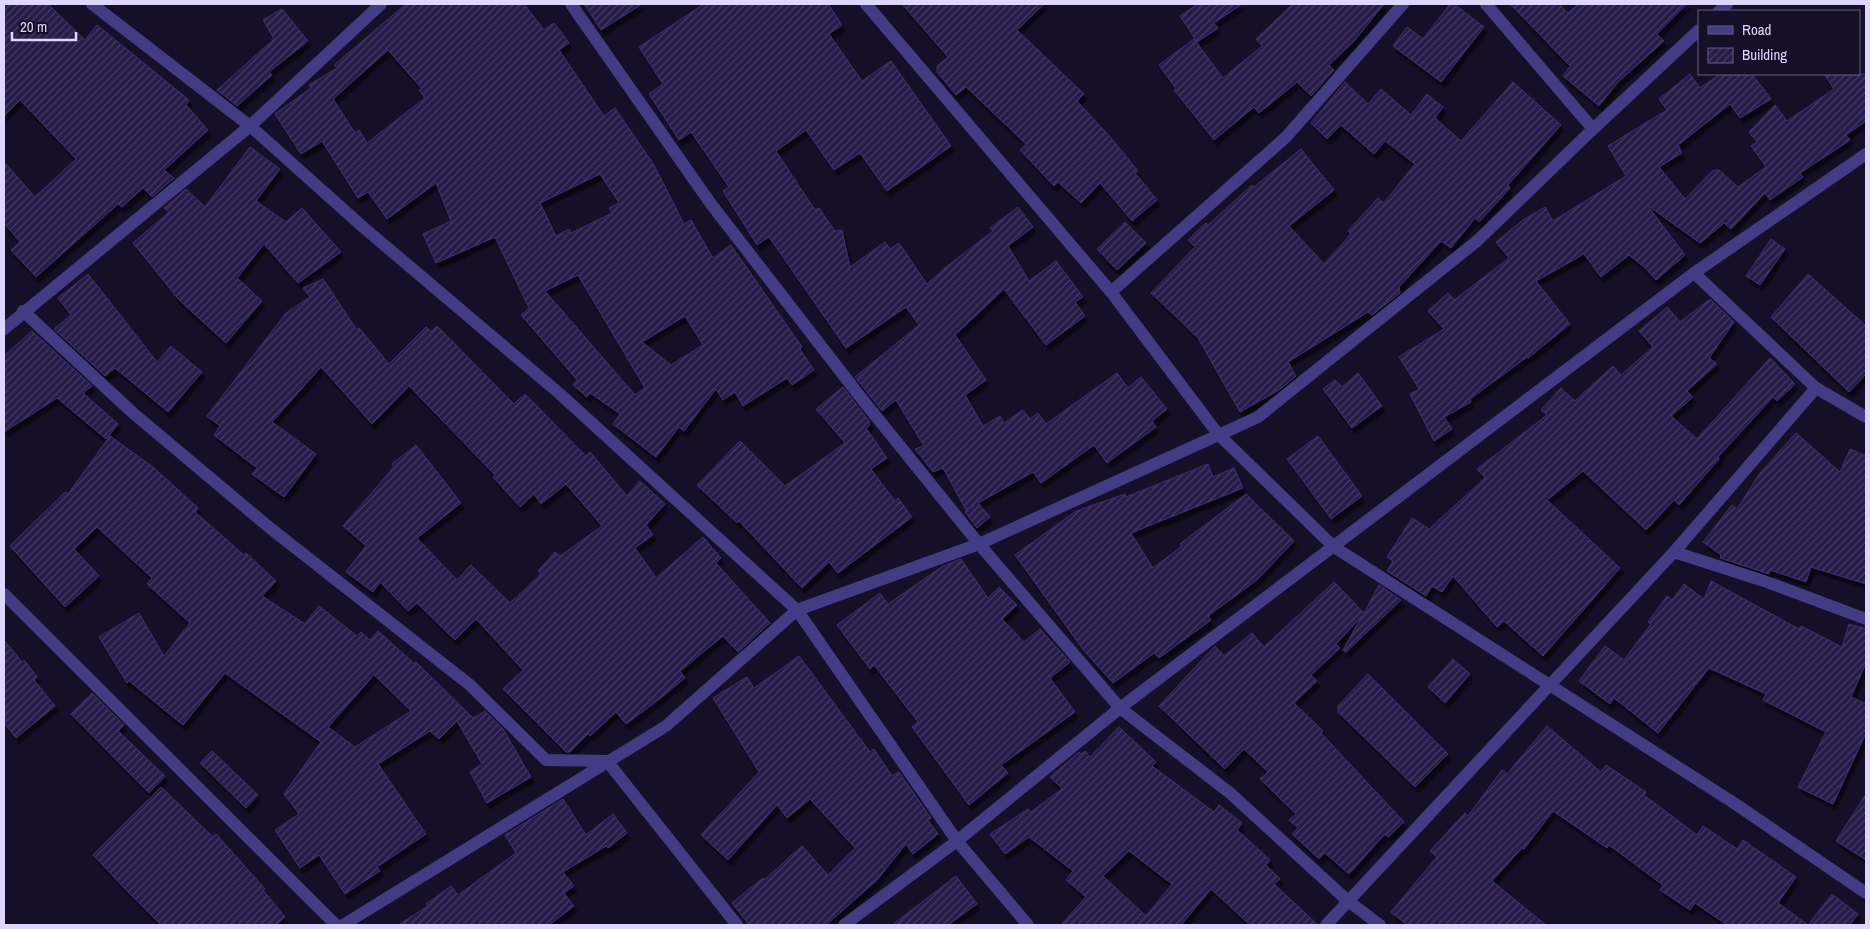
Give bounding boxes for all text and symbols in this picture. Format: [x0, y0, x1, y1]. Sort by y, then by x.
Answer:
scale bar [12, 10, 76, 42]
legend [1698, 10, 1860, 75]
text: 20 m [20, 16, 47, 37]
text: Road [1742, 19, 1771, 40]
text: Building [1742, 44, 1787, 65]

